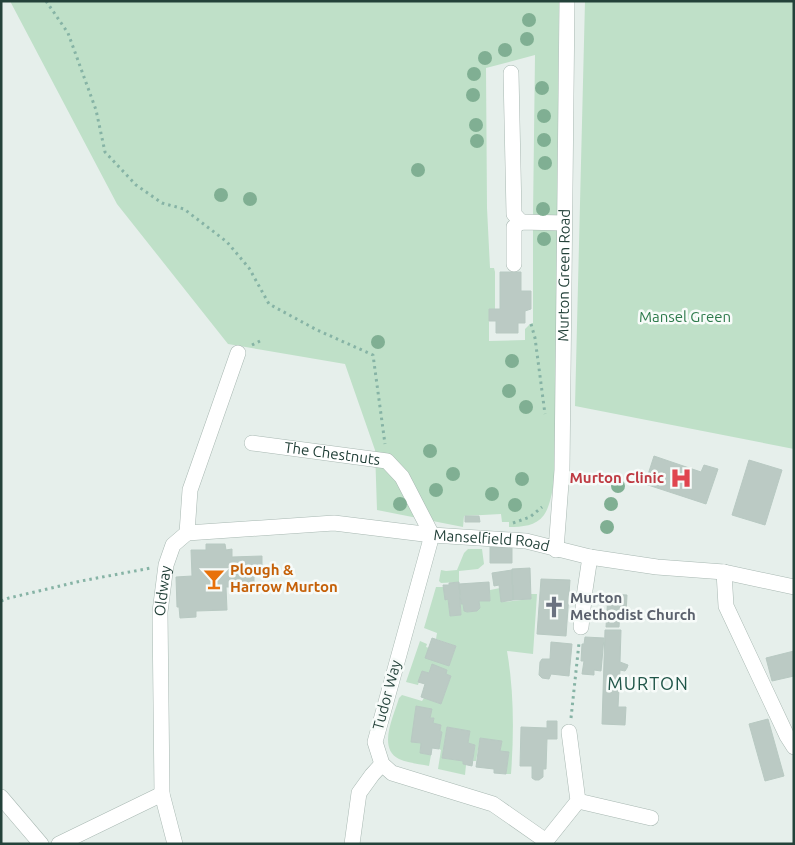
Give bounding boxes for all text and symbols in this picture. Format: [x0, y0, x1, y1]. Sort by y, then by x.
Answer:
street label: Murton Green Road [554, 209, 573, 342]
park label: Mansel Green [639, 308, 731, 325]
street label: The Chestnuts [283, 438, 381, 468]
hospital icon: Murton Clinic [668, 465, 694, 491]
place label: Murton Clinic [570, 469, 664, 486]
street label: Manselfield Road [433, 526, 551, 555]
place label: Plough & Harrow Murton [230, 561, 338, 595]
street label: Oldway [151, 564, 174, 617]
bar icon: Plough & Harrow Murton [201, 566, 227, 592]
place label: Murton Methodist Church [570, 589, 696, 623]
church icon: Murton Methodist Church [541, 594, 567, 620]
street label: Tudor Way [369, 658, 404, 732]
district label: MURTON [607, 673, 689, 693]

